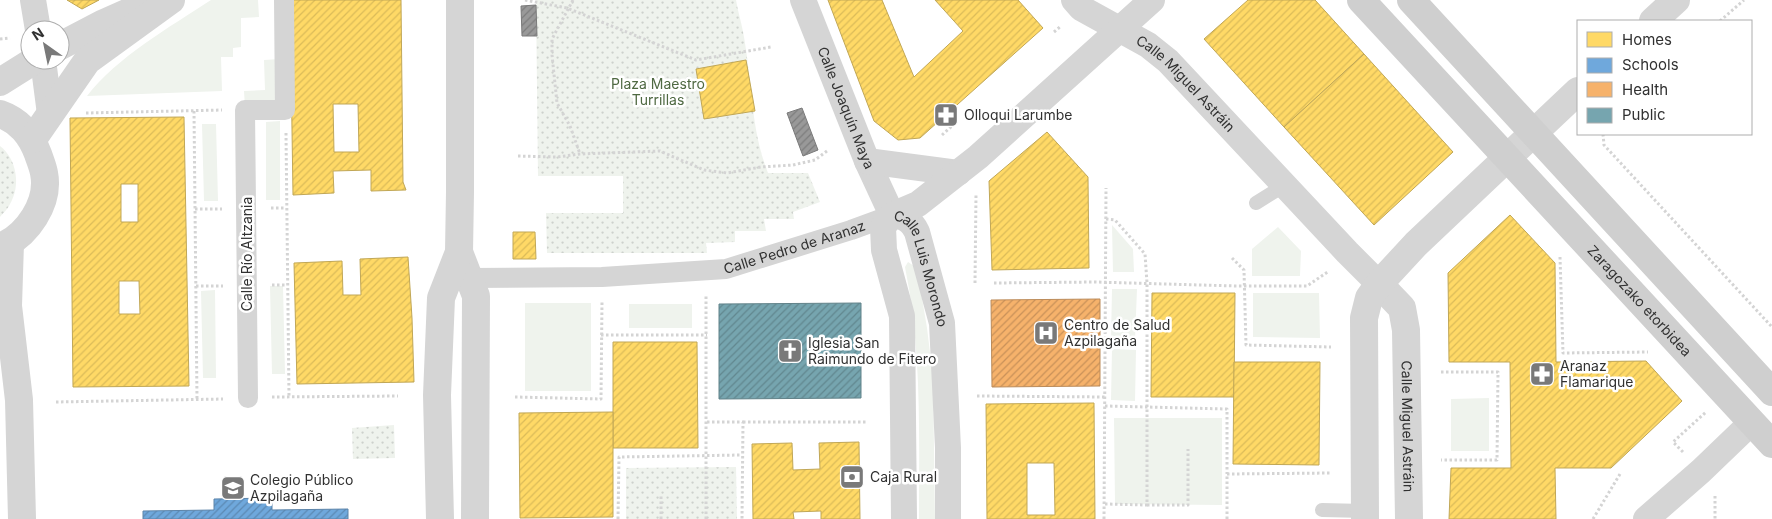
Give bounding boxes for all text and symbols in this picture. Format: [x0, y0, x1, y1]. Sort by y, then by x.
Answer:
north arrow [20, 20, 70, 70]
legend [1577, 20, 1752, 135]
text: N [29, 24, 47, 44]
text: Homes [1622, 30, 1672, 49]
street label: Calle Miguel Astráin [1134, 31, 1239, 135]
street label: Calle Joaquín Maya [814, 44, 878, 171]
text: Schools [1622, 55, 1679, 74]
park label: Plaza Maestro Turrillas [611, 75, 705, 108]
text: Health [1622, 80, 1668, 99]
pharmacy icon: Olloqui Larumbe [933, 102, 959, 128]
text: Public [1622, 105, 1665, 124]
place label: Olloqui Larumbe [964, 106, 1072, 123]
street label: Calle Río Altzania [238, 197, 255, 311]
street label: Calle Luis Morondo [892, 206, 952, 329]
street label: Calle Pedro de Aranaz [721, 217, 867, 277]
street label: Zaragozako etorbidea [1584, 241, 1695, 360]
place label: Centro de Salud Azpilagaña [1064, 316, 1170, 349]
hospital icon: Centro de Salud Azpilagaña [1033, 320, 1059, 346]
place label: Iglesia San Raimundo de Fitero [808, 334, 936, 367]
church icon: Iglesia San Raimundo de Fitero [777, 338, 803, 364]
place label: Aranaz Flamarique [1560, 357, 1634, 390]
street label: Calle Miguel Astráin [1398, 360, 1418, 492]
pharmacy icon: Aranaz Flamarique [1529, 361, 1555, 387]
bank icon: Caja Rural [839, 464, 865, 490]
place label: Caja Rural [870, 468, 937, 485]
place label: Colegio Público Azpilagaña [250, 471, 353, 504]
school or university icon: Colegio Público Azpilagaña [220, 475, 246, 501]

